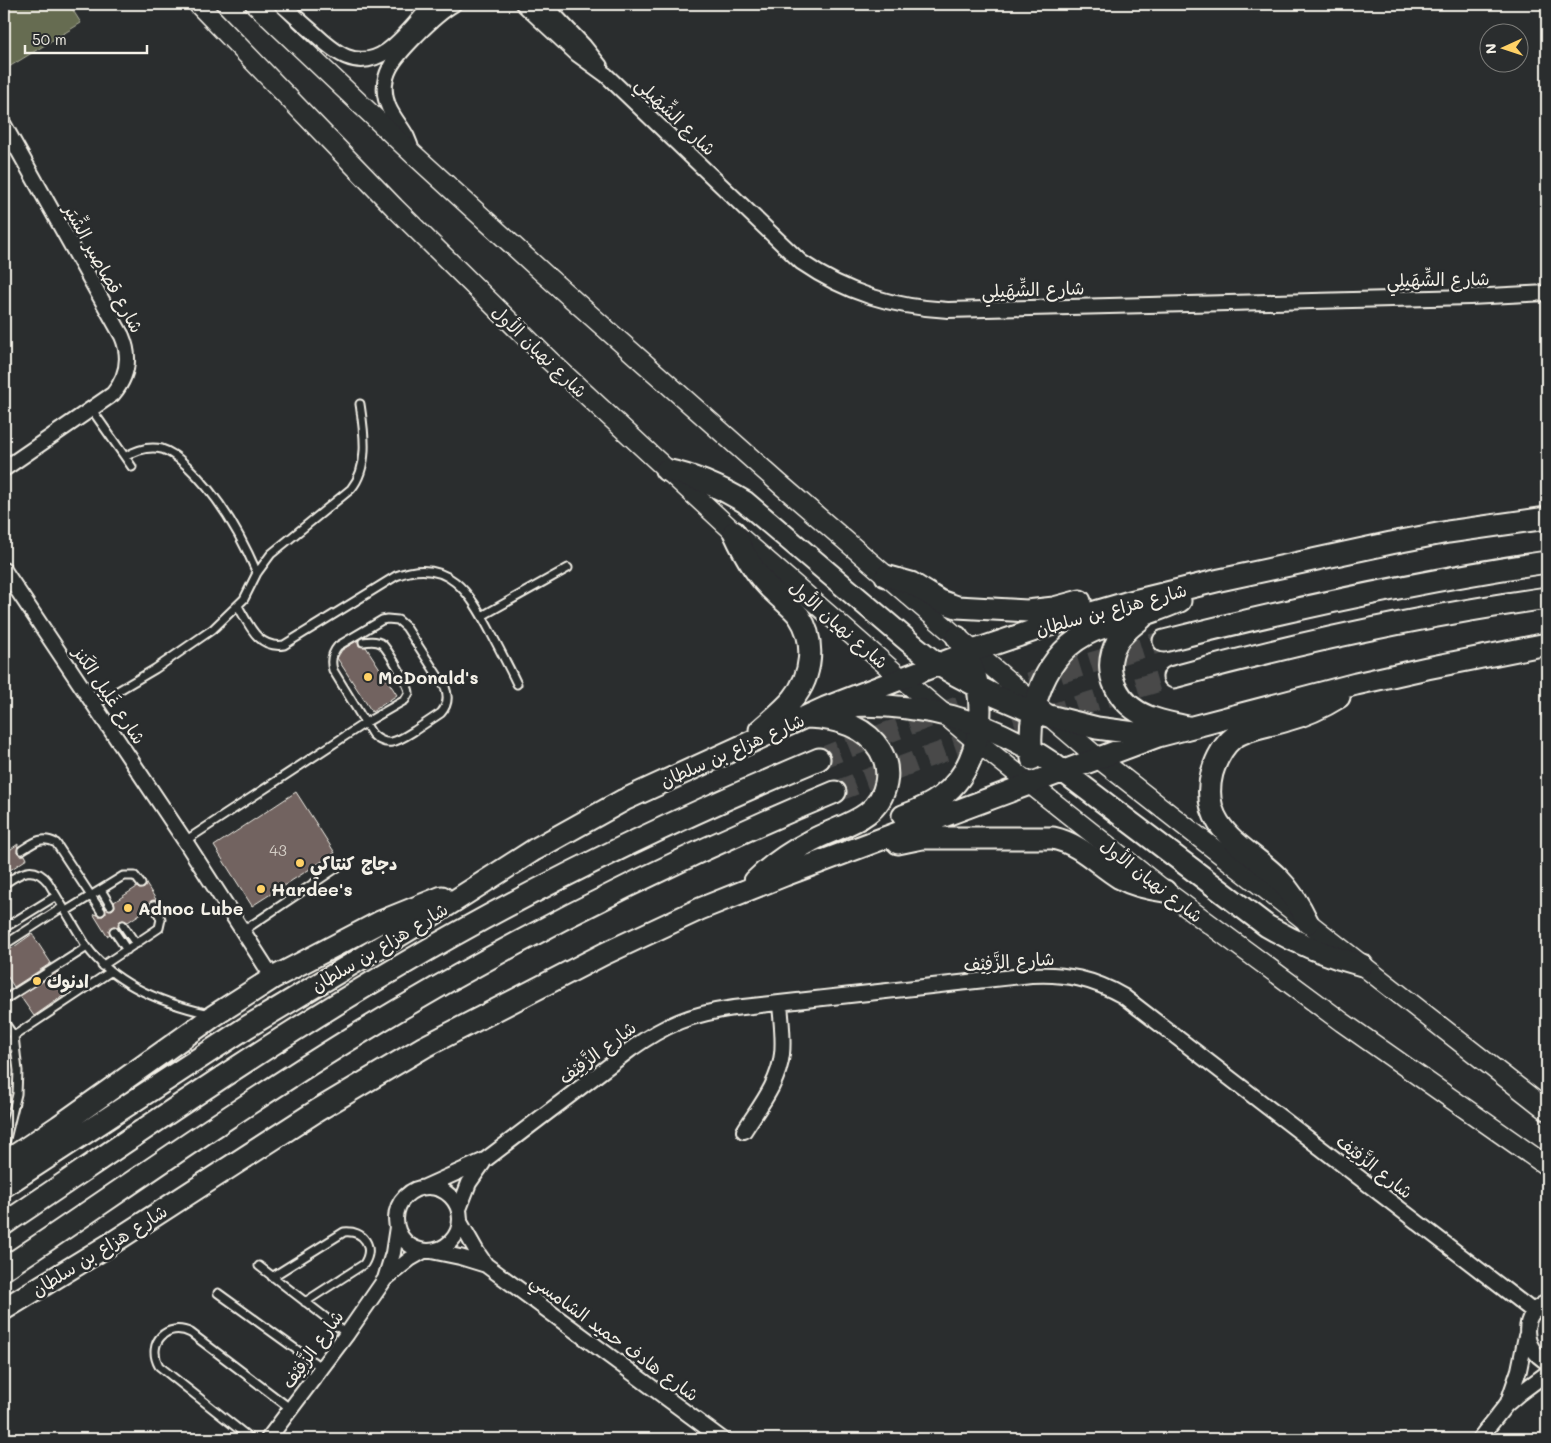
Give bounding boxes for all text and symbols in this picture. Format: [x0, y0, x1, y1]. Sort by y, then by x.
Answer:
scale bar [25, 22, 148, 54]
north arrow [1478, 22, 1528, 72]
text: 50 m [32, 29, 67, 49]
text: N [1481, 43, 1500, 55]
street label: شارع الشِّهَيلِي [627, 71, 722, 164]
street label: شارع قصاصِير الشِّيَر [57, 197, 150, 337]
street label: شارع الشِّهَيلِي [1386, 266, 1490, 297]
street label: شارع الشِّهَيلِي [981, 275, 1085, 308]
street label: شارع نهيان الأول [486, 299, 593, 403]
street label: شارع نهيان الأول [784, 574, 894, 674]
street label: شارع هزاع بن سلطان [1033, 577, 1190, 642]
street label: شارع غَلِيل الكَنز [66, 640, 152, 749]
place label: McDonald's [378, 665, 479, 689]
marker: McDonald's [362, 671, 374, 683]
street label: شارع هزاع بن سلطان [656, 707, 808, 794]
street label: شارع نهيان الأول [1095, 832, 1208, 928]
house number: 43 [269, 840, 287, 860]
place label: دجاج كنتاكي [310, 851, 397, 880]
marker: دجاج كنتاكي [294, 857, 306, 869]
place label: Hardee's [271, 877, 353, 901]
marker: Hardee's [255, 883, 267, 895]
place label: Adnoc Lube [138, 896, 244, 920]
street label: شارع هزاع بن سلطان [306, 897, 452, 998]
marker: Adnoc Lube [122, 902, 134, 914]
street label: شارع الزَّفِيْف [963, 946, 1055, 977]
place label: ادنوك [47, 969, 89, 993]
marker: ادنوك [31, 975, 43, 987]
street label: شارع الزَّفِيْف [553, 1015, 641, 1090]
street label: شارع الزَّفِيْف [1331, 1129, 1418, 1204]
street label: شارع هزاع بن سلطان [27, 1199, 172, 1302]
street label: شارع هادف حميد الشامسي [523, 1268, 704, 1410]
street label: شارع الزَّفِيْف [276, 1305, 349, 1393]

